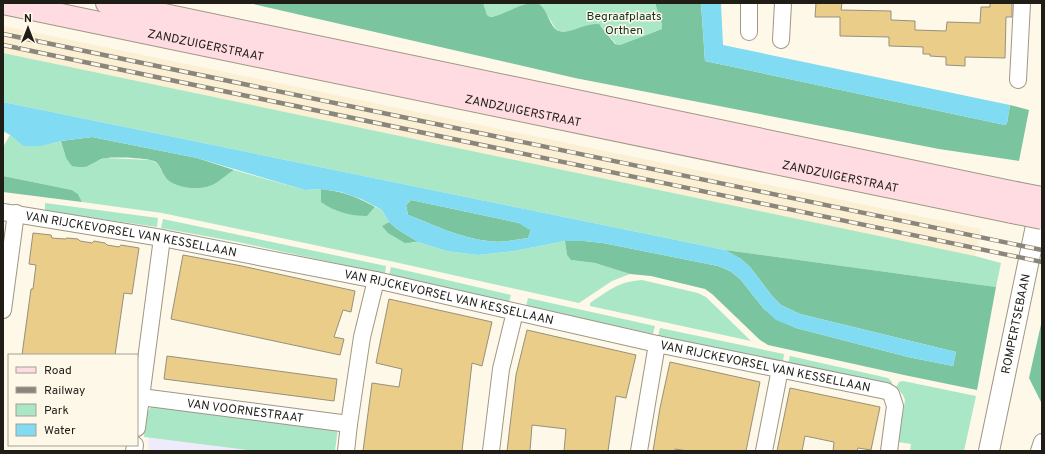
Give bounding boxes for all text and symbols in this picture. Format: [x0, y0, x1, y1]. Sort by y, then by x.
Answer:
north arrow [8, 8, 48, 48]
park label: Begraafplaats Orthen [586, 9, 662, 39]
text: N [24, 12, 32, 26]
street label: ZANDZUIGERSTRAAT [146, 26, 265, 66]
street label: ZANDZUIGERSTRAAT [463, 92, 582, 132]
street label: ZANDZUIGERSTRAAT [780, 158, 900, 197]
street label: VAN RIJCKEVORSEL VAN KESSELLAAN [24, 209, 238, 261]
street label: VAN RIJCKEVORSEL VAN KESSELLAAN [342, 267, 555, 329]
street label: ROMPERTSEBAAN [998, 272, 1035, 376]
street label: VAN RIJCKEVORSEL VAN KESSELLAAN [658, 338, 872, 397]
legend [8, 354, 138, 446]
text: Road [44, 363, 72, 379]
text: Railway [44, 383, 85, 399]
street label: VAN VOORNESTRAAT [186, 396, 304, 427]
text: Park [44, 403, 69, 419]
text: Water [44, 423, 76, 439]

